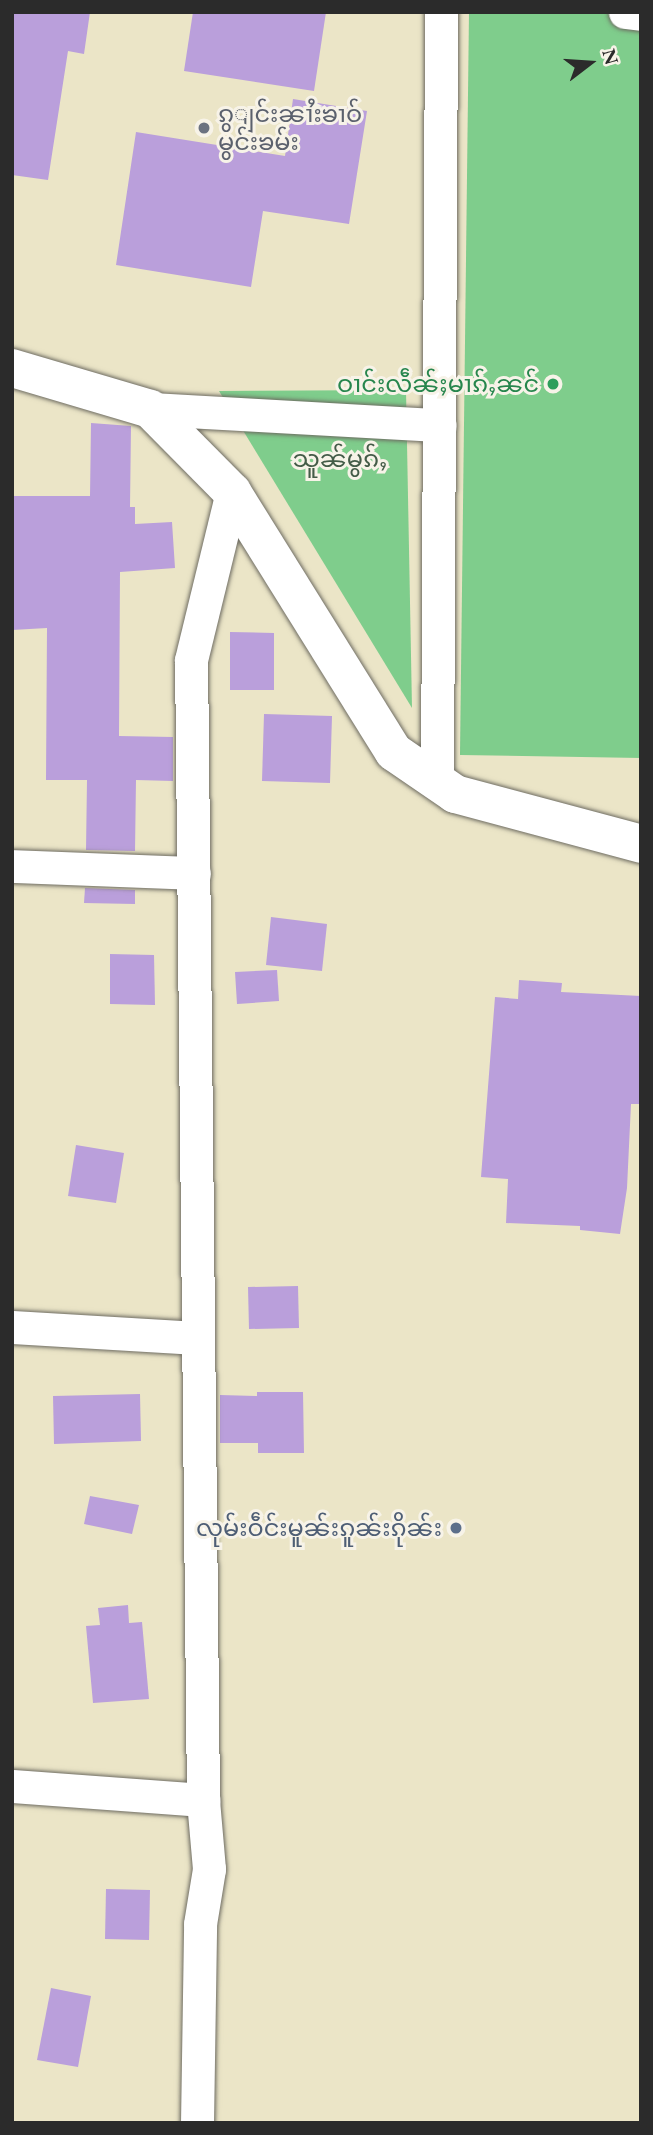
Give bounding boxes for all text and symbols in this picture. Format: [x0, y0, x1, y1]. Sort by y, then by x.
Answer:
north arrow [555, 28, 625, 98]
text: N [596, 46, 625, 68]
place label: ၵွျင်းၼၢႆးၶၢဝ် မွင်းၶမ်း [218, 100, 362, 156]
marker: ၵွျင်းၼၢႆးၶၢဝ် မွင်းၶမ်း [196, 120, 212, 136]
place label: ဝၢင်းလဵၼ်ႈမၢၵ်ႇၼင် [337, 370, 539, 398]
marker: ဝၢင်းလဵၼ်ႈမၢၵ်ႇၼင် [545, 376, 561, 392]
park label: သူၼ်မွၵ်ႇ [293, 445, 387, 473]
place label: လုမ်းဝဵင်းမူၼ်းၵူၼ်းၵိုၼ်း [196, 1514, 442, 1542]
marker: လုမ်းဝဵင်းမူၼ်းၵူၼ်းၵိုၼ်း [448, 1520, 464, 1536]

